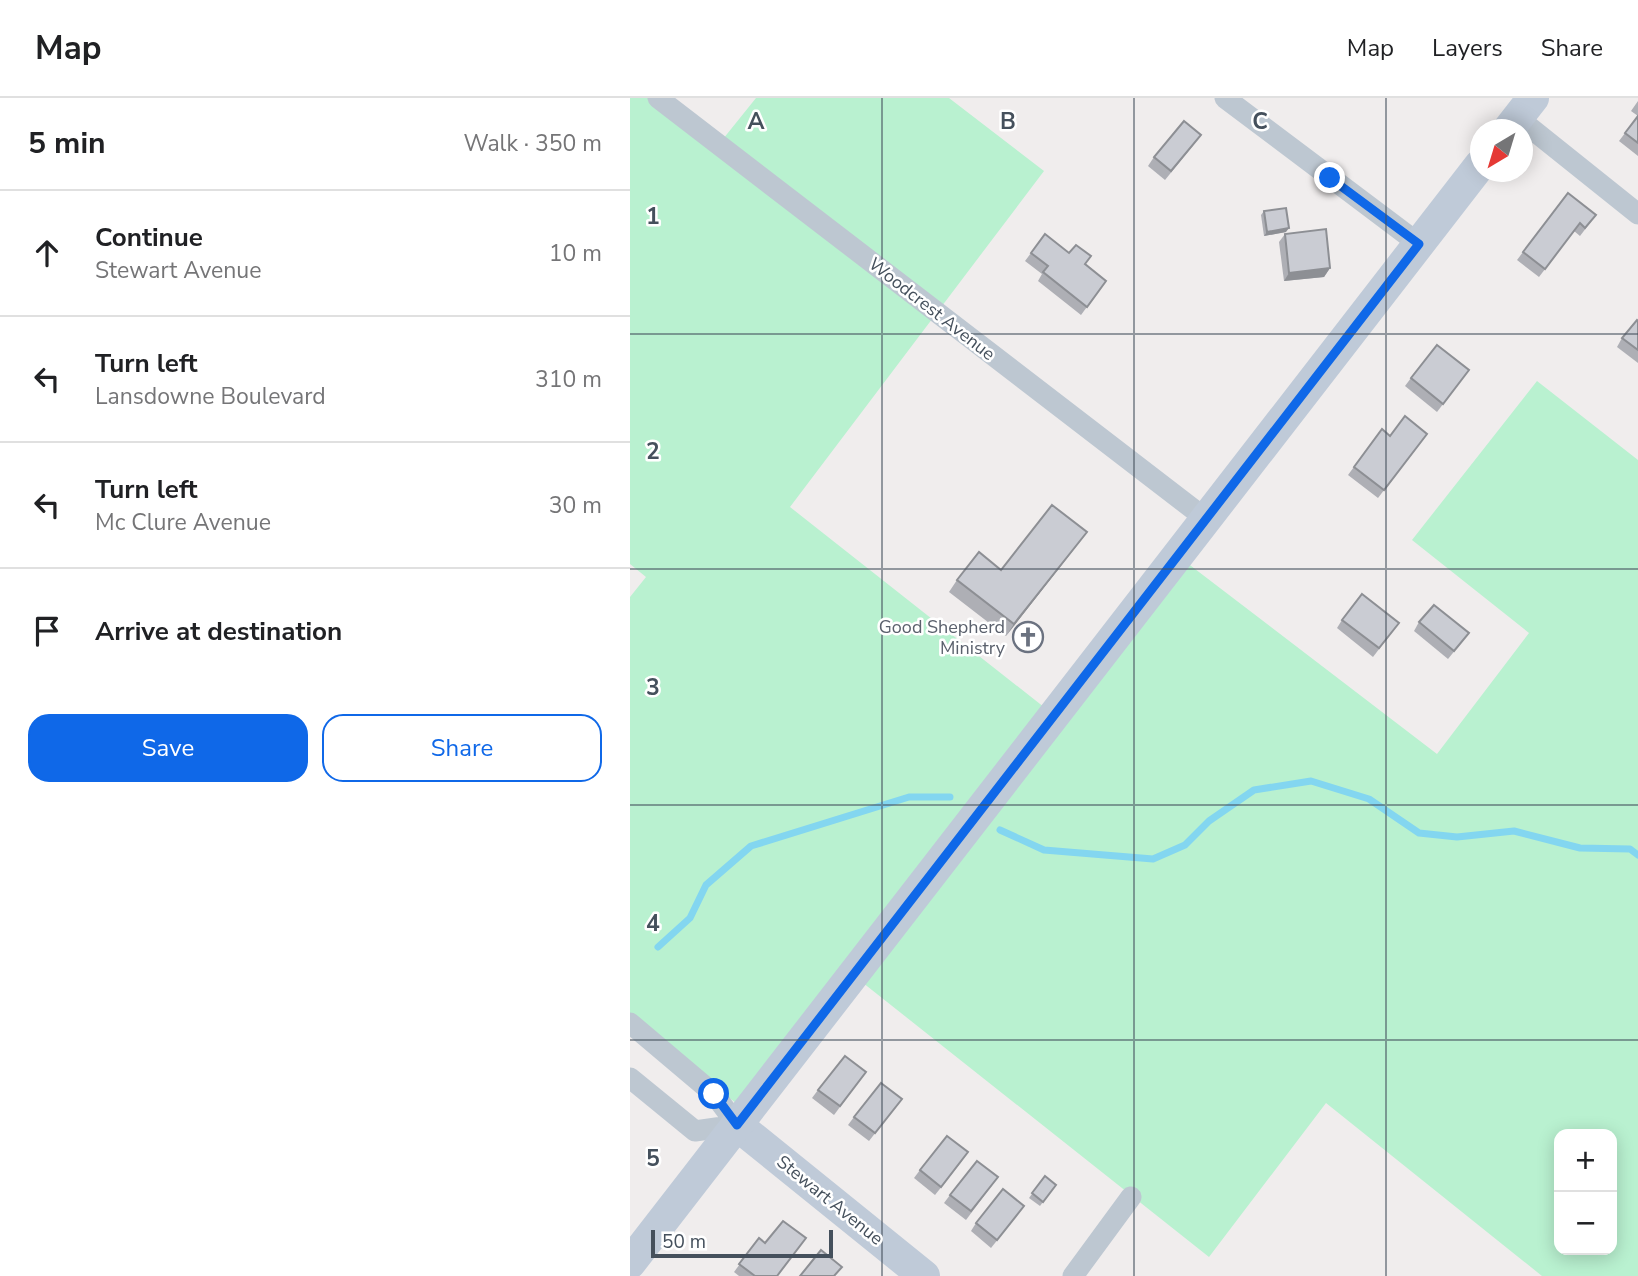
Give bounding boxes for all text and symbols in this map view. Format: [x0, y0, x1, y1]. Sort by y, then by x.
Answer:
text: Map [35, 26, 102, 71]
text: Map [1347, 32, 1394, 64]
text: Layers [1432, 32, 1503, 64]
text: Share [1541, 32, 1603, 64]
text: A [747, 106, 765, 137]
text: B [1000, 106, 1016, 137]
text: C [1252, 106, 1268, 137]
north arrow [1470, 119, 1533, 182]
text: 5 min [28, 123, 106, 164]
text: Walk · 350 m [463, 128, 602, 159]
route end [1314, 162, 1345, 193]
text: 1 [646, 201, 660, 232]
text: Continue [95, 220, 203, 255]
icon: ahead [28, 234, 66, 272]
text: 10 m [549, 238, 602, 269]
street label: Woodcrest Avenue [864, 252, 1000, 366]
text: Stewart Avenue [95, 255, 262, 286]
text: Turn left [95, 346, 198, 381]
icon: left [28, 360, 66, 398]
text: 310 m [535, 364, 602, 395]
text: Lansdowne Boulevard [95, 381, 326, 412]
text: 2 [646, 436, 660, 467]
text: Turn left [95, 472, 198, 507]
icon: left [28, 486, 66, 524]
text: 30 m [549, 490, 602, 521]
text: Mc Clure Avenue [95, 507, 271, 538]
icon: arrive [28, 612, 66, 650]
text: Arrive at destination [95, 614, 342, 649]
place label: Good Shepherd Ministry [879, 615, 1006, 660]
church icon: Good Shepherd Ministry [1011, 620, 1045, 654]
text: 3 [646, 672, 660, 703]
button: Save [28, 714, 308, 782]
button: Share [322, 714, 602, 782]
text: 4 [646, 908, 660, 939]
route start [698, 1078, 729, 1109]
map controls [1554, 1129, 1617, 1255]
button: + [1554, 1129, 1617, 1192]
text: 5 [646, 1143, 660, 1174]
street label: Stewart Avenue [772, 1150, 888, 1250]
button: − [1554, 1192, 1617, 1255]
scale bar [651, 1227, 833, 1259]
text: 50 m [662, 1229, 706, 1255]

